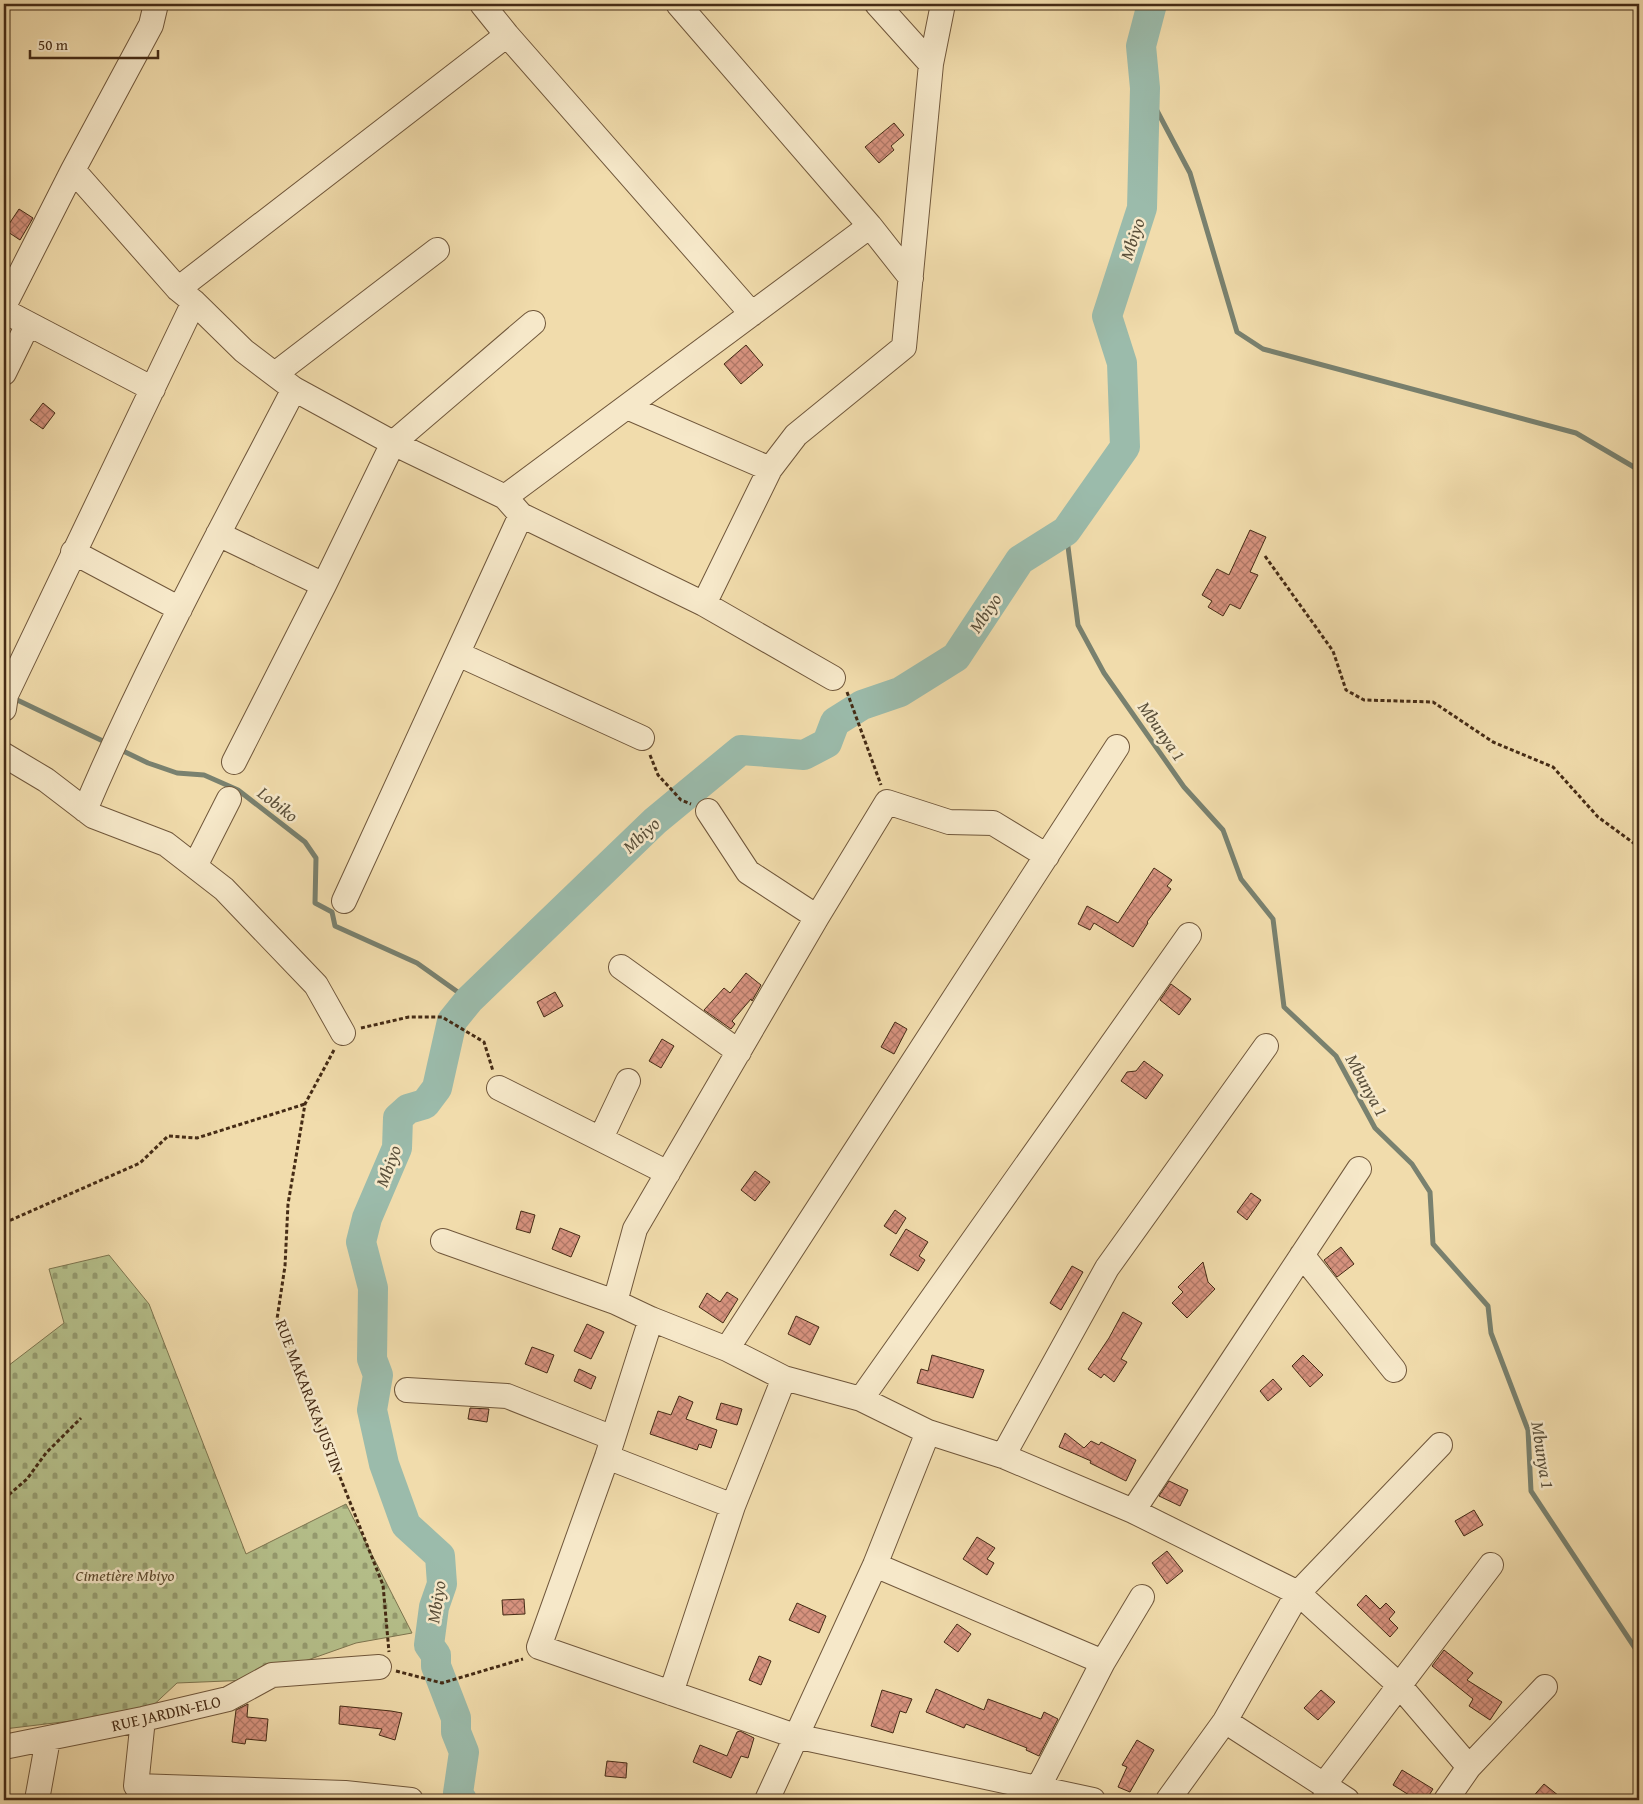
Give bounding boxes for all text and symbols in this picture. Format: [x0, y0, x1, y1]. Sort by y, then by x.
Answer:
scale bar [30, 28, 158, 60]
text: 50 m [38, 34, 69, 55]
water label: Mbiyo [1113, 214, 1152, 263]
water label: Mbiyo [962, 588, 1008, 638]
water label: Mbunya 1 [1132, 696, 1192, 766]
water label: Lobiko [251, 779, 304, 829]
water label: Mbiyo [616, 810, 666, 859]
water label: Mbunya 1 [1339, 1049, 1395, 1121]
water label: Mbiyo [368, 1141, 408, 1191]
street label: RUE MAKARAKA JUSTIN [270, 1316, 351, 1477]
water label: Mbunya 1 [1524, 1419, 1562, 1491]
park label: Cimetière Mbiyo [76, 1563, 175, 1587]
water label: Mbiyo [419, 1579, 453, 1625]
street label: RUE JARDIN-ELO [109, 1689, 223, 1737]

